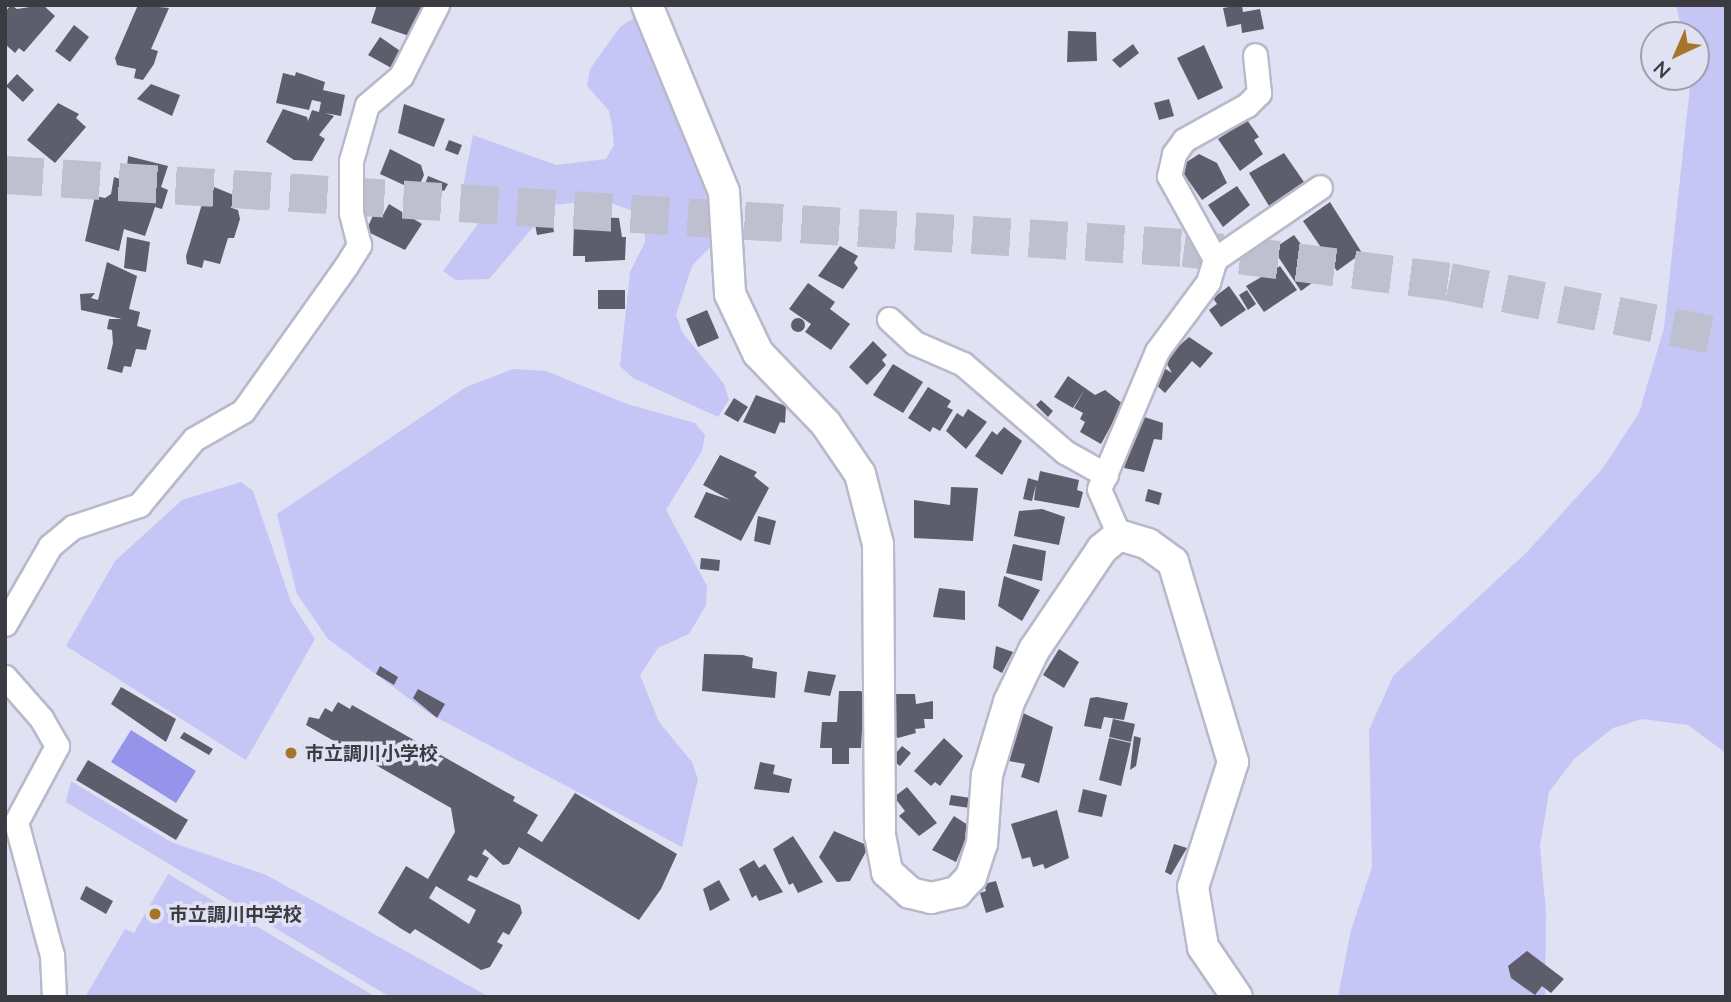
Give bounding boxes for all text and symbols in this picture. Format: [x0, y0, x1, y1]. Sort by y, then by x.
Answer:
north arrow [1640, 21, 1710, 91]
text: N [1648, 57, 1675, 83]
place label: 市立調川小学校 [305, 742, 438, 764]
marker: 市立調川小学校 [283, 745, 299, 761]
place label: 市立調川中学校 [169, 903, 302, 925]
marker: 市立調川中学校 [147, 906, 163, 922]

